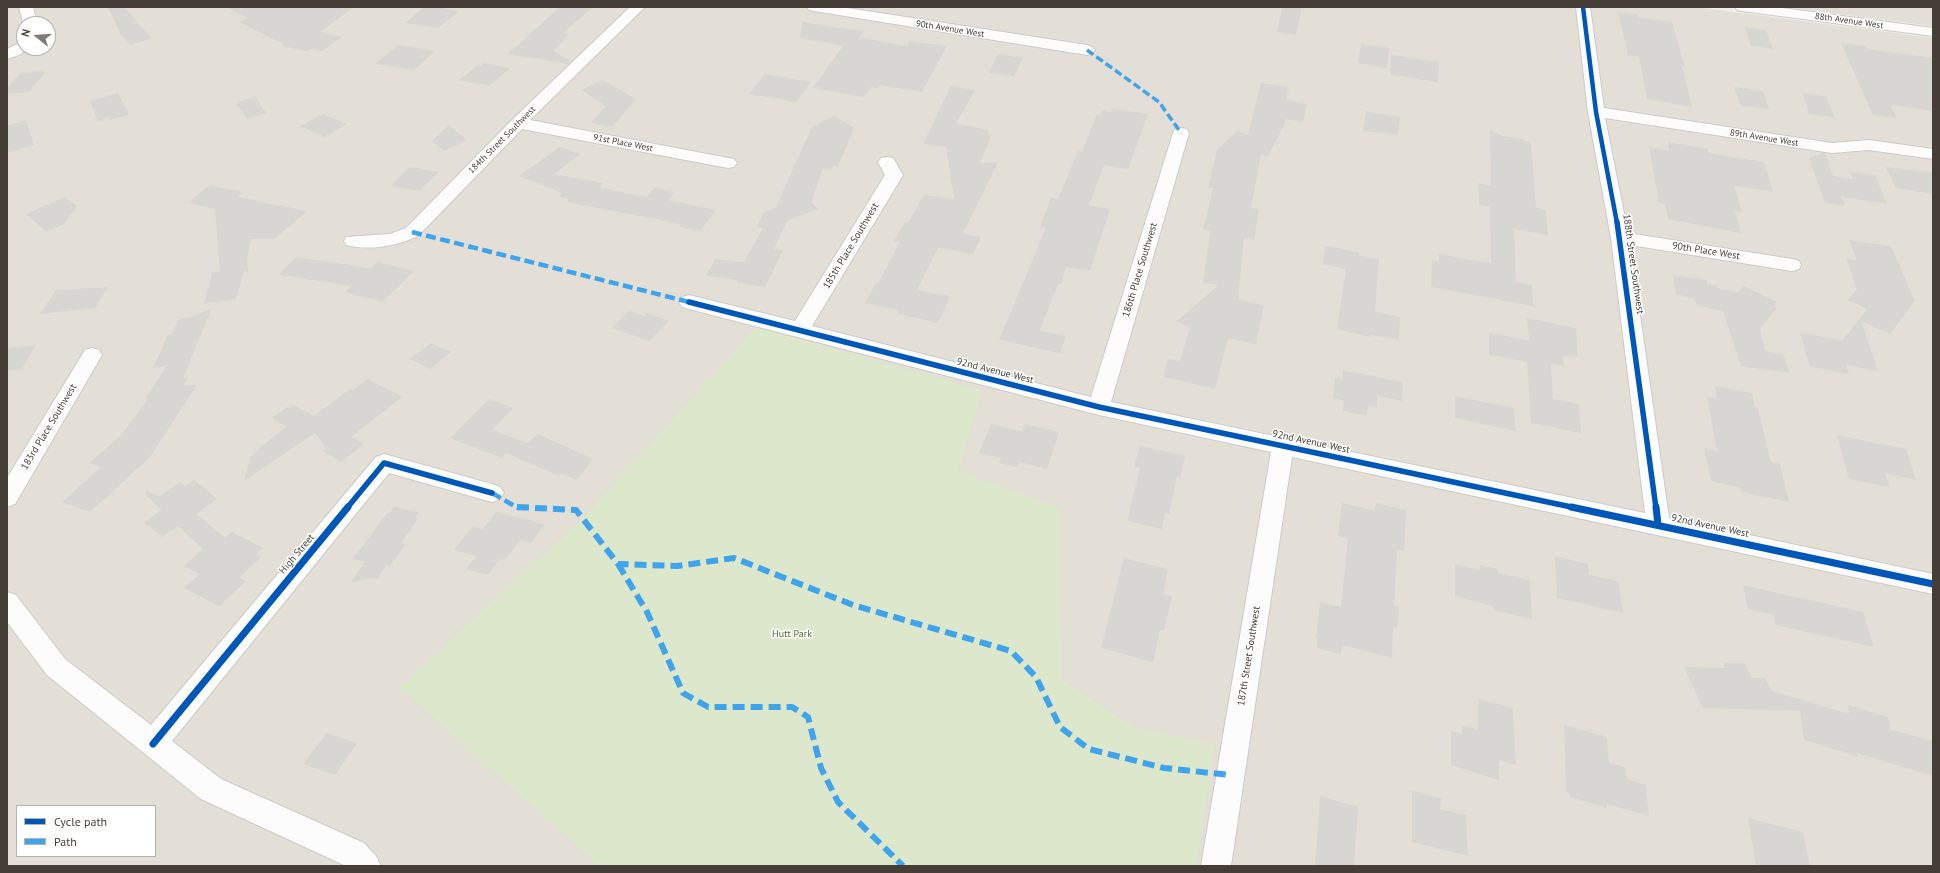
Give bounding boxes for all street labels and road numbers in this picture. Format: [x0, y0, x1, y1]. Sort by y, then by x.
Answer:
street label: 88th Avenue West [1814, 11, 1884, 31]
street label: 90th Avenue West [915, 18, 985, 40]
street label: 184th Street Southwest [466, 104, 538, 176]
street label: 89th Avenue West [1729, 127, 1799, 149]
street label: 91st Place West [592, 132, 654, 154]
street label: 185th Place Southwest [821, 201, 881, 291]
street label: 188th Street Southwest [1620, 213, 1646, 315]
street label: 186th Place Southwest [1120, 221, 1160, 319]
street label: 90th Place West [1671, 240, 1741, 262]
street label: 92nd Avenue West [955, 356, 1035, 386]
street label: 183rd Place Southwest [19, 382, 79, 472]
street label: 92nd Avenue West [1271, 428, 1351, 456]
street label: 92nd Avenue West [1670, 512, 1750, 540]
street label: High Street [277, 532, 317, 576]
street label: 187th Street Southwest [1235, 605, 1263, 707]

